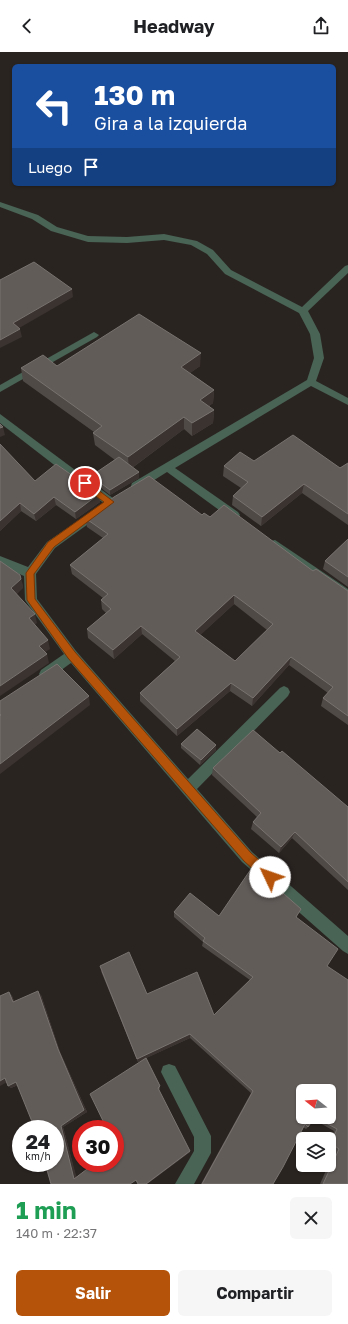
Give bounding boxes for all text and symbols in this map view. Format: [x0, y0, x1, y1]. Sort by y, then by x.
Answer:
icon: back [16, 15, 38, 37]
text: Headway [133, 15, 215, 37]
icon: share [310, 15, 332, 37]
text: 130 m [94, 78, 175, 111]
icon: left [28, 80, 80, 132]
text: Gira a la izquierda [94, 112, 247, 134]
icon: arrive [80, 156, 102, 178]
text: Luego [28, 158, 72, 176]
pin [68, 466, 102, 500]
icon: arrive [74, 472, 96, 494]
position arrow [249, 856, 291, 898]
north arrow [296, 1084, 336, 1124]
map controls [296, 1084, 336, 1172]
speed limit sign: 30 [72, 1120, 124, 1172]
text: 24 [26, 1129, 50, 1153]
button: layers [296, 1132, 336, 1172]
text: km/h [25, 1150, 51, 1162]
text: 1 min [16, 1195, 76, 1224]
button: close [290, 1197, 332, 1239]
text: 140 m · 22:37 [16, 1225, 97, 1241]
button: Salir [16, 1270, 170, 1316]
button: Compartir [178, 1270, 332, 1316]

